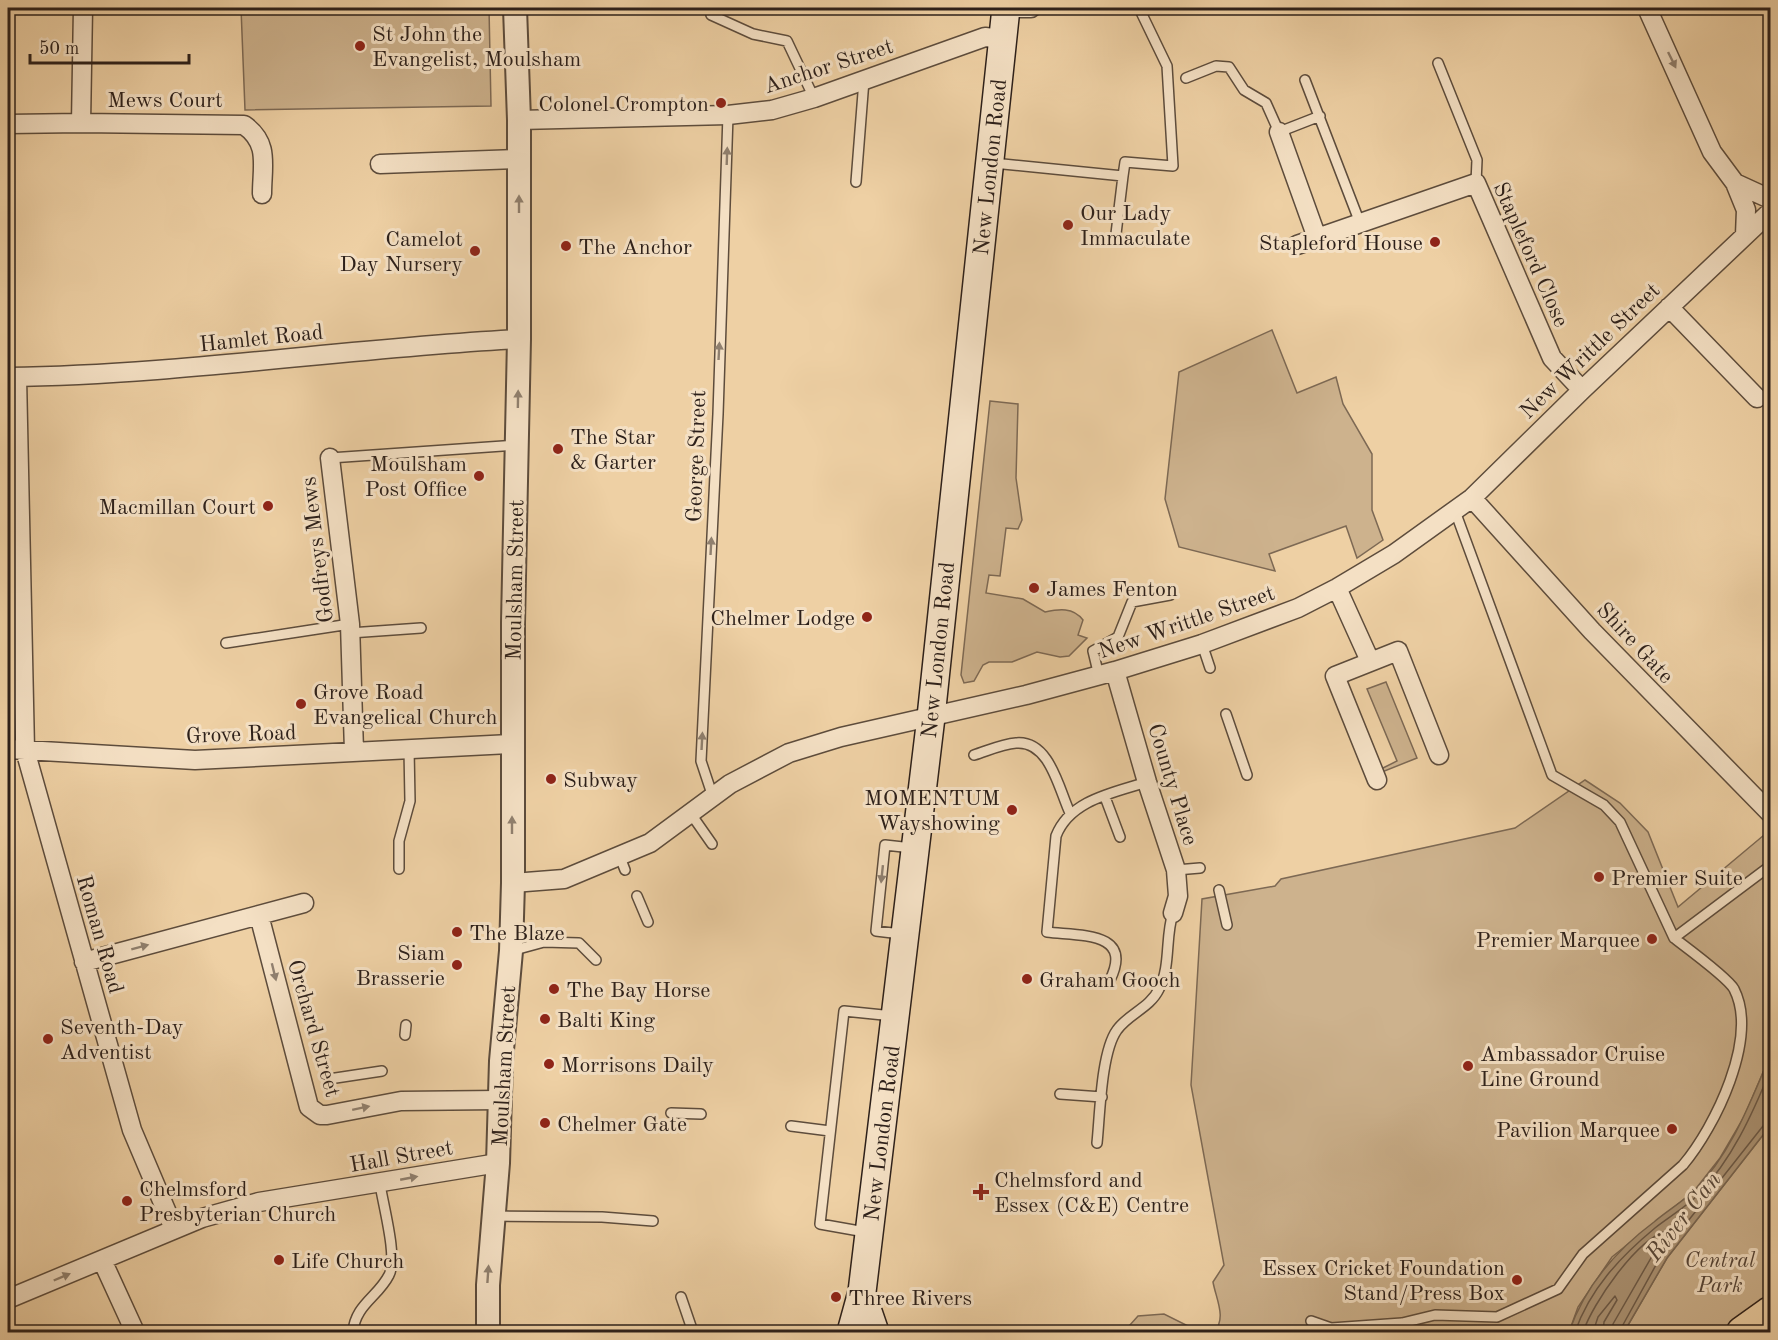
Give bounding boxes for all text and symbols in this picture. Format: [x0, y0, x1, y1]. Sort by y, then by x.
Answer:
place label: St John the Evangelist, Moulsham [372, 24, 581, 71]
scale bar [30, 27, 189, 65]
street label: Anchor Street [761, 36, 896, 98]
marker: St John the Evangelist, Moulsham [353, 39, 367, 53]
text: 50 m [39, 40, 79, 58]
one-way arrow [1668, 52, 1677, 69]
street label: New London Road [971, 78, 1011, 257]
street label: Mews Court [107, 90, 223, 112]
place label: Colonel Crompton [538, 94, 709, 116]
marker: Colonel Crompton [714, 96, 728, 110]
one-way arrow [722, 147, 731, 166]
street label: Stapleford Close [1488, 179, 1572, 330]
one-way arrow [514, 194, 524, 213]
place label: Our Lady Immaculate [1080, 203, 1190, 250]
marker: Our Lady Immaculate [1061, 218, 1075, 232]
place label: Camelot Day Nursery [339, 229, 463, 276]
place label: Stapleford House [1259, 233, 1423, 255]
marker: Stapleford House [1428, 235, 1442, 249]
place label: The Anchor [578, 237, 692, 259]
marker: The Anchor [559, 239, 573, 253]
marker: Camelot Day Nursery [468, 244, 482, 258]
street label: New Writtle Street [1516, 279, 1664, 423]
street label: Hamlet Road [198, 322, 324, 356]
one-way arrow [715, 341, 724, 360]
one-way arrow [513, 389, 522, 408]
street label: George Street [684, 390, 710, 523]
place label: The Star & Garter [570, 427, 656, 474]
marker: The Star & Garter [551, 442, 565, 456]
place label: Moulsham Post Office [365, 454, 467, 501]
marker: Moulsham Post Office [472, 469, 486, 483]
street label: Godfreys Mews [298, 475, 338, 624]
place label: Macmillan Court [99, 497, 256, 519]
marker: Macmillan Court [261, 499, 275, 513]
street label: Moulsham Street [504, 499, 528, 661]
one-way arrow [707, 536, 716, 555]
street label: New London Road [919, 561, 959, 740]
place label: James Fenton [1046, 579, 1178, 601]
marker: James Fenton [1027, 581, 1041, 595]
street label: New Writtle Street [1096, 582, 1278, 663]
street label: Shire Gate [1592, 599, 1677, 688]
place label: Chelmer Lodge [710, 608, 855, 630]
marker: Chelmer Lodge [860, 610, 874, 624]
place label: Grove Road Evangelical Church [313, 682, 497, 729]
marker: Grove Road Evangelical Church [294, 697, 308, 711]
street label: County Place [1143, 721, 1201, 848]
street label: Grove Road [185, 722, 297, 748]
one-way arrow [697, 731, 706, 750]
place label: Subway [563, 770, 638, 792]
marker: Subway [544, 772, 558, 786]
place label: MOMENTUM Wayshowing [864, 788, 1000, 835]
marker: MOMENTUM Wayshowing [1005, 803, 1019, 817]
one-way arrow [507, 815, 517, 834]
one-way arrow [877, 864, 887, 883]
place label: Premier Suite [1611, 868, 1743, 890]
marker: Premier Suite [1592, 870, 1606, 884]
street label: Roman Road [72, 873, 126, 996]
place label: The Blaze [469, 923, 565, 945]
marker: The Blaze [450, 925, 464, 939]
place label: Premier Marquee [1476, 930, 1640, 952]
marker: Premier Marquee [1645, 932, 1659, 946]
one-way arrow [131, 942, 149, 951]
place label: Siam Brasserie [356, 943, 445, 990]
street label: Orchard Street [283, 957, 343, 1100]
marker: Siam Brasserie [450, 958, 464, 972]
one-way arrow [270, 963, 279, 981]
place label: Graham Gooch [1039, 970, 1180, 992]
marker: Graham Gooch [1020, 972, 1034, 986]
place label: The Bay Horse [566, 980, 710, 1002]
marker: The Bay Horse [547, 982, 561, 996]
street label: Moulsham Street [490, 985, 520, 1147]
place label: Balti King [557, 1010, 655, 1032]
marker: Balti King [538, 1012, 552, 1026]
place label: Seventh-Day Adventist [60, 1017, 184, 1064]
marker: Seventh-Day Adventist [41, 1032, 55, 1046]
street label: New London Road [861, 1044, 905, 1223]
place label: Ambassador Cruise Line Ground [1480, 1044, 1665, 1091]
place label: Morrisons Daily [561, 1055, 714, 1077]
marker: Morrisons Daily [542, 1057, 556, 1071]
marker: Ambassador Cruise Line Ground [1461, 1059, 1475, 1073]
one-way arrow [351, 1103, 370, 1113]
place label: Chelmer Gate [557, 1114, 687, 1136]
marker: Chelmer Gate [538, 1116, 552, 1130]
place label: Pavilion Marquee [1496, 1120, 1660, 1142]
marker: Pavilion Marquee [1665, 1122, 1679, 1136]
street label: Hall Street [348, 1137, 455, 1177]
water label: River Can [1642, 1168, 1727, 1267]
place label: Chelmsford and Essex (C&E) Centre [994, 1170, 1189, 1217]
one-way arrow [399, 1173, 418, 1182]
place label: Chelmsford Presbyterian Church [139, 1179, 336, 1226]
marker: Chelmsford and Essex (C&E) Centre [972, 1183, 990, 1201]
marker: Chelmsford Presbyterian Church [120, 1194, 134, 1208]
park label: Central Park [1684, 1250, 1756, 1297]
place label: Life Church [291, 1251, 404, 1273]
marker: Life Church [272, 1253, 286, 1267]
place label: Essex Cricket Foundation Stand/Press Box [1262, 1258, 1505, 1305]
one-way arrow [484, 1265, 493, 1284]
one-way arrow [53, 1272, 71, 1282]
marker: Essex Cricket Foundation Stand/Press Box [1510, 1273, 1524, 1287]
place label: Three Rivers [848, 1288, 972, 1310]
marker: Three Rivers [829, 1290, 843, 1304]

